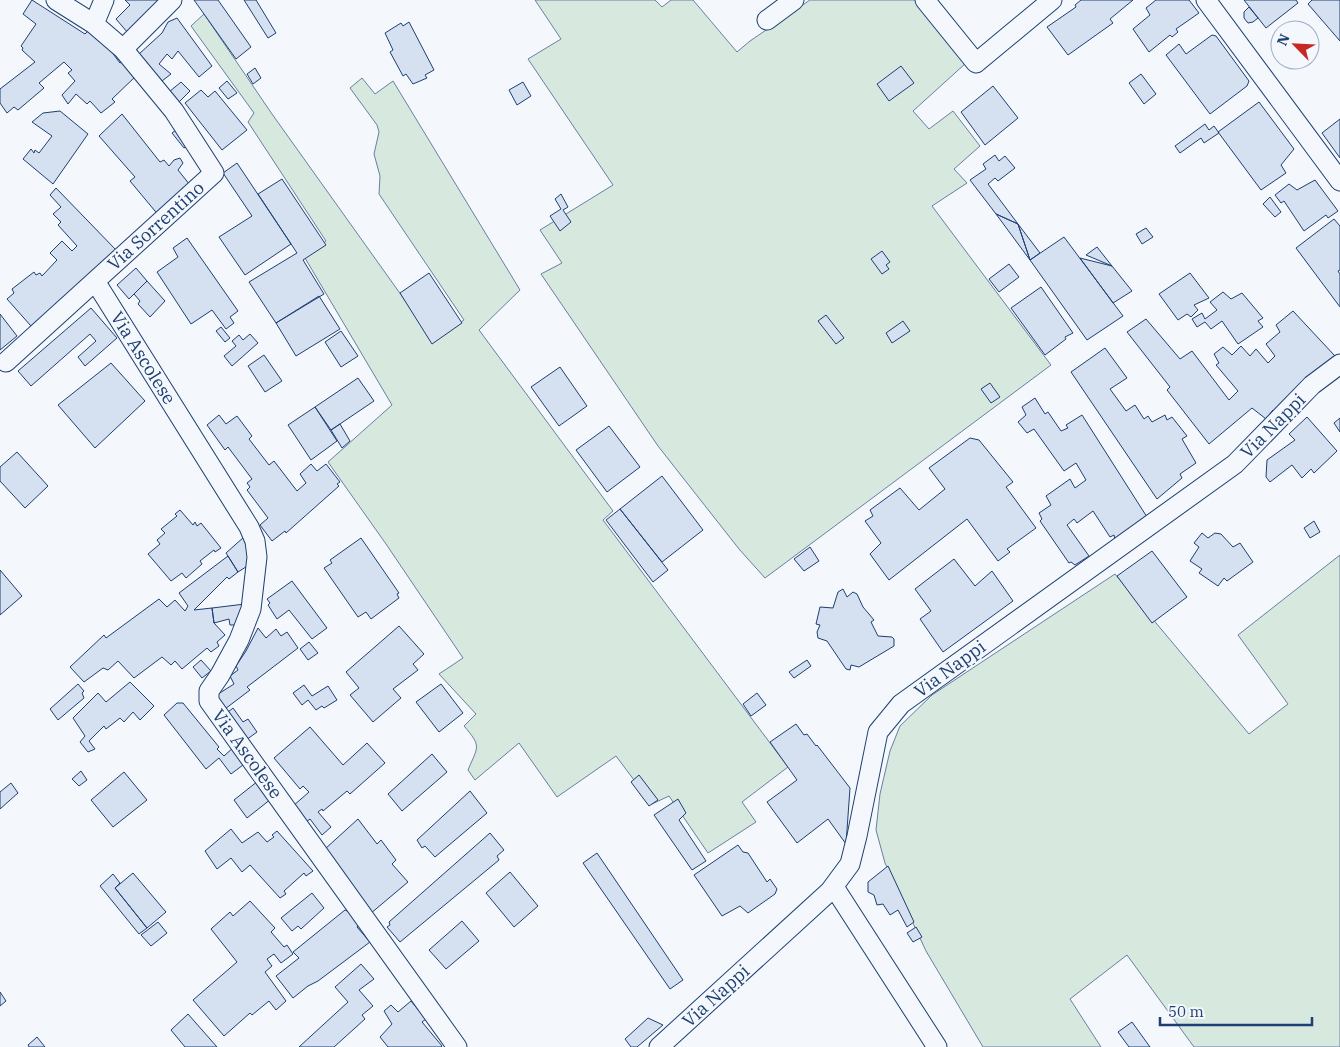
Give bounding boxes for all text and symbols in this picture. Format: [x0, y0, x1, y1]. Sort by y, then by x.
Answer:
north arrow [1270, 20, 1320, 70]
text: N [1273, 31, 1294, 48]
street label: Via Sorrentino [102, 176, 209, 275]
street label: Via Ascolese [106, 307, 181, 408]
street label: Via Nappi [1235, 388, 1310, 463]
street label: Via Nappi [909, 635, 990, 702]
street label: Via Ascolese [207, 704, 288, 803]
street label: Via Nappi [677, 959, 754, 1032]
scale bar [1160, 994, 1312, 1026]
text: 50 m [1168, 1002, 1204, 1021]

